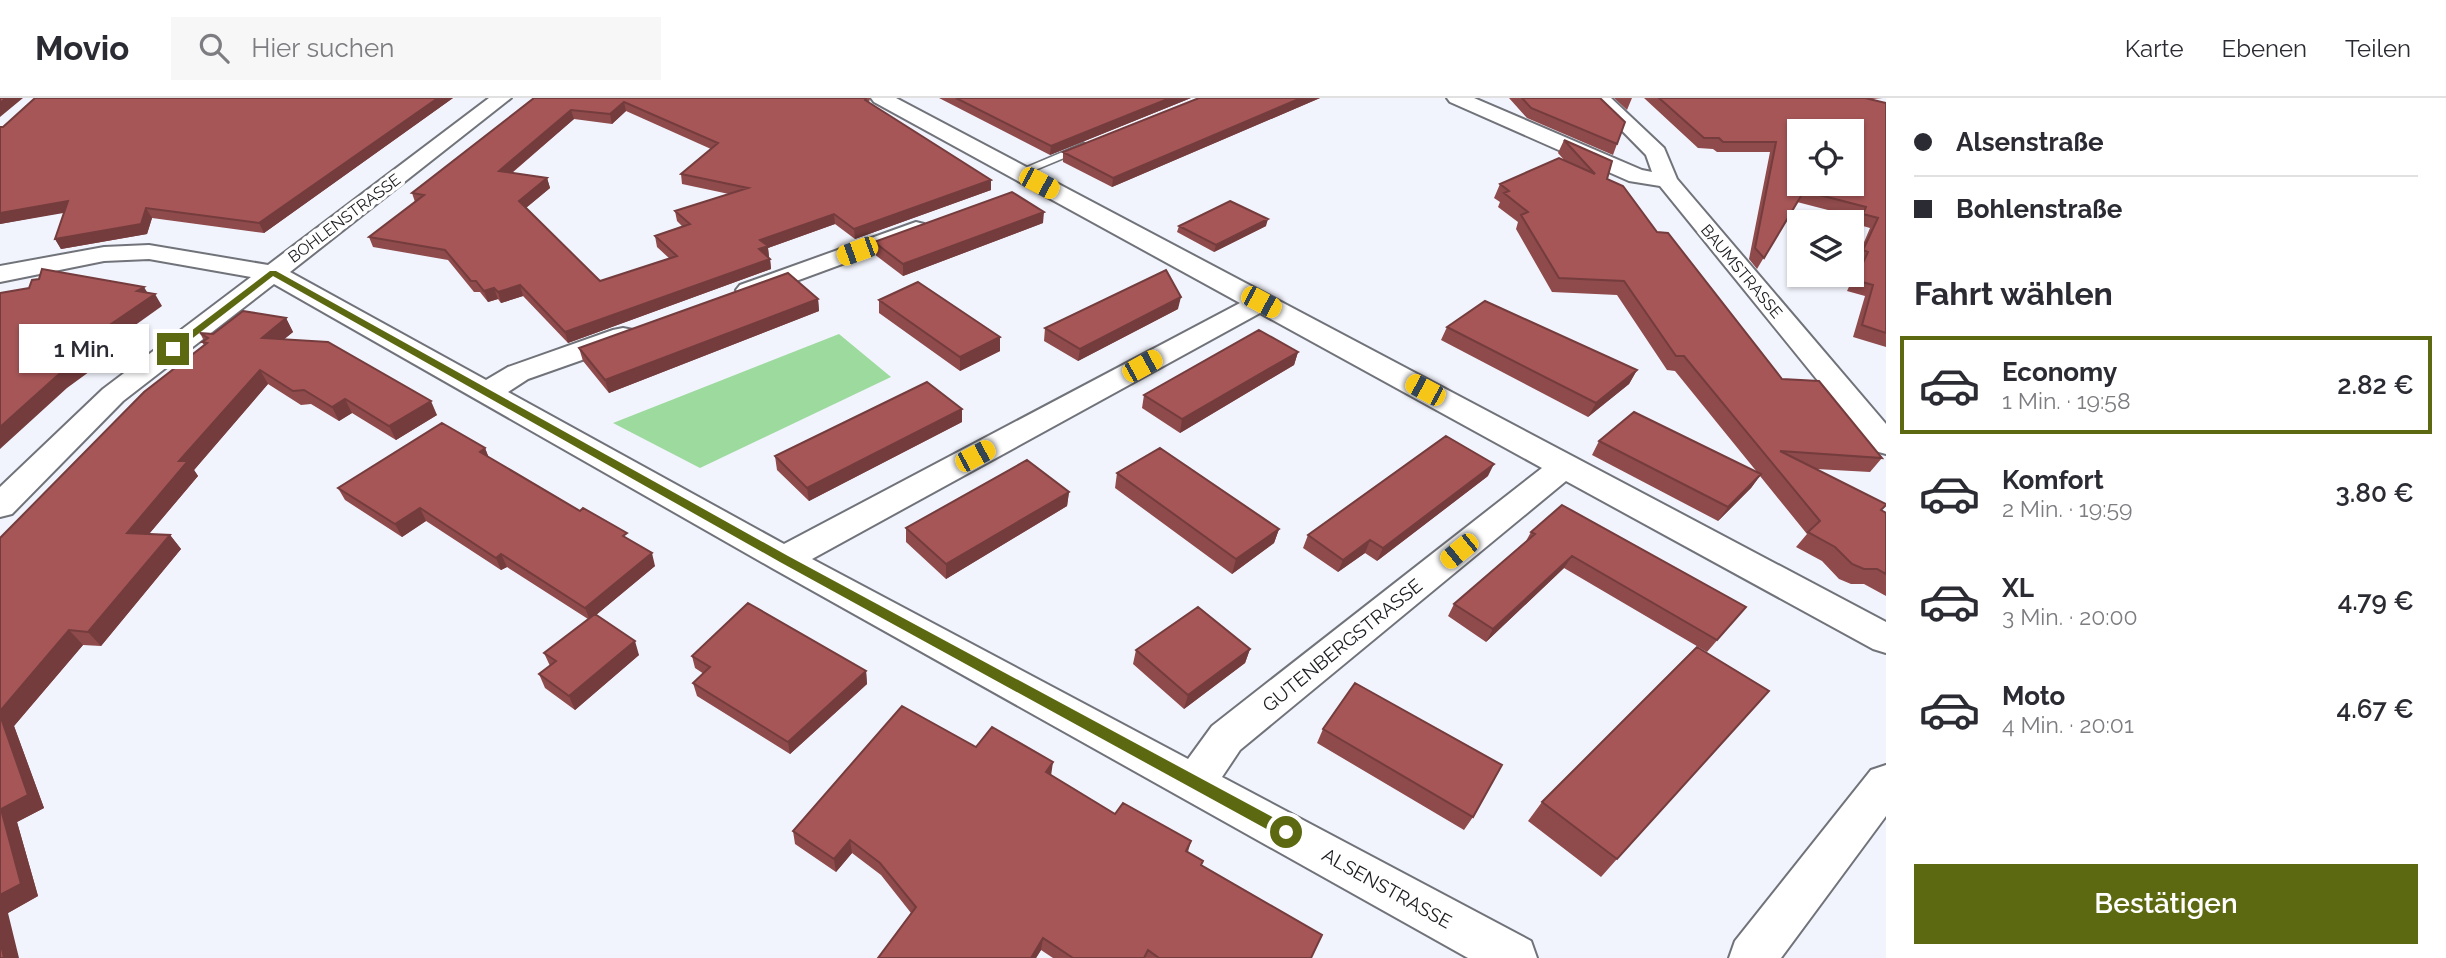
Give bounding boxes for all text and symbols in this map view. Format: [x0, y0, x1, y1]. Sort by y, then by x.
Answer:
search box [171, 17, 661, 80]
text: Movio [35, 29, 129, 68]
icon: search [195, 29, 233, 67]
text: Hier suchen [251, 33, 394, 63]
text: Karte [2125, 34, 2184, 63]
text: Ebenen [2222, 34, 2307, 63]
text: Teilen [2345, 34, 2411, 63]
map controls [1787, 119, 1864, 287]
button: locate [1787, 119, 1864, 196]
text: Alsenstraße [1956, 127, 2104, 157]
car [1016, 164, 1063, 202]
street label: BOHLENSTRASSE [284, 170, 404, 267]
text: Bohlenstraße [1956, 194, 2122, 224]
button: layers [1787, 210, 1864, 287]
street label: BAUMSTRASSE [1697, 221, 1787, 322]
car [834, 234, 881, 268]
text: Fahrt wählen [1914, 275, 2113, 312]
car [1238, 283, 1285, 321]
callout: 1 Min. [19, 324, 148, 374]
route end [157, 333, 189, 365]
text: 1 Min. [54, 335, 114, 362]
car [1119, 347, 1166, 385]
icon: car [1918, 354, 1981, 417]
text: Economy [2002, 357, 2117, 387]
text: 2.82 € [2337, 370, 2414, 400]
car [1402, 371, 1449, 409]
text: 1 Min. · 19:58 [2002, 387, 2131, 414]
car [952, 437, 999, 475]
icon: car [1918, 462, 1981, 525]
text: Komfort [2002, 465, 2104, 495]
text: 3.80 € [2335, 478, 2414, 508]
text: 2 Min. · 19:59 [2002, 495, 2133, 522]
car [1437, 530, 1482, 572]
icon: car [1918, 570, 1981, 633]
text: XL [2002, 573, 2034, 603]
street label: GUTENBERGSTRASSE [1258, 574, 1426, 716]
text: 4.79 € [2338, 586, 2414, 616]
text: 3 Min. · 20:00 [2002, 603, 2138, 630]
icon: car [1918, 678, 1981, 741]
text: Moto [2002, 681, 2065, 711]
text: 4.67 € [2337, 694, 2414, 724]
text: 4 Min. · 20:01 [2002, 711, 2134, 738]
route start [1270, 816, 1302, 848]
street label: ALSENSTRASSE [1319, 843, 1455, 933]
button: Bestätigen [1914, 864, 2418, 944]

